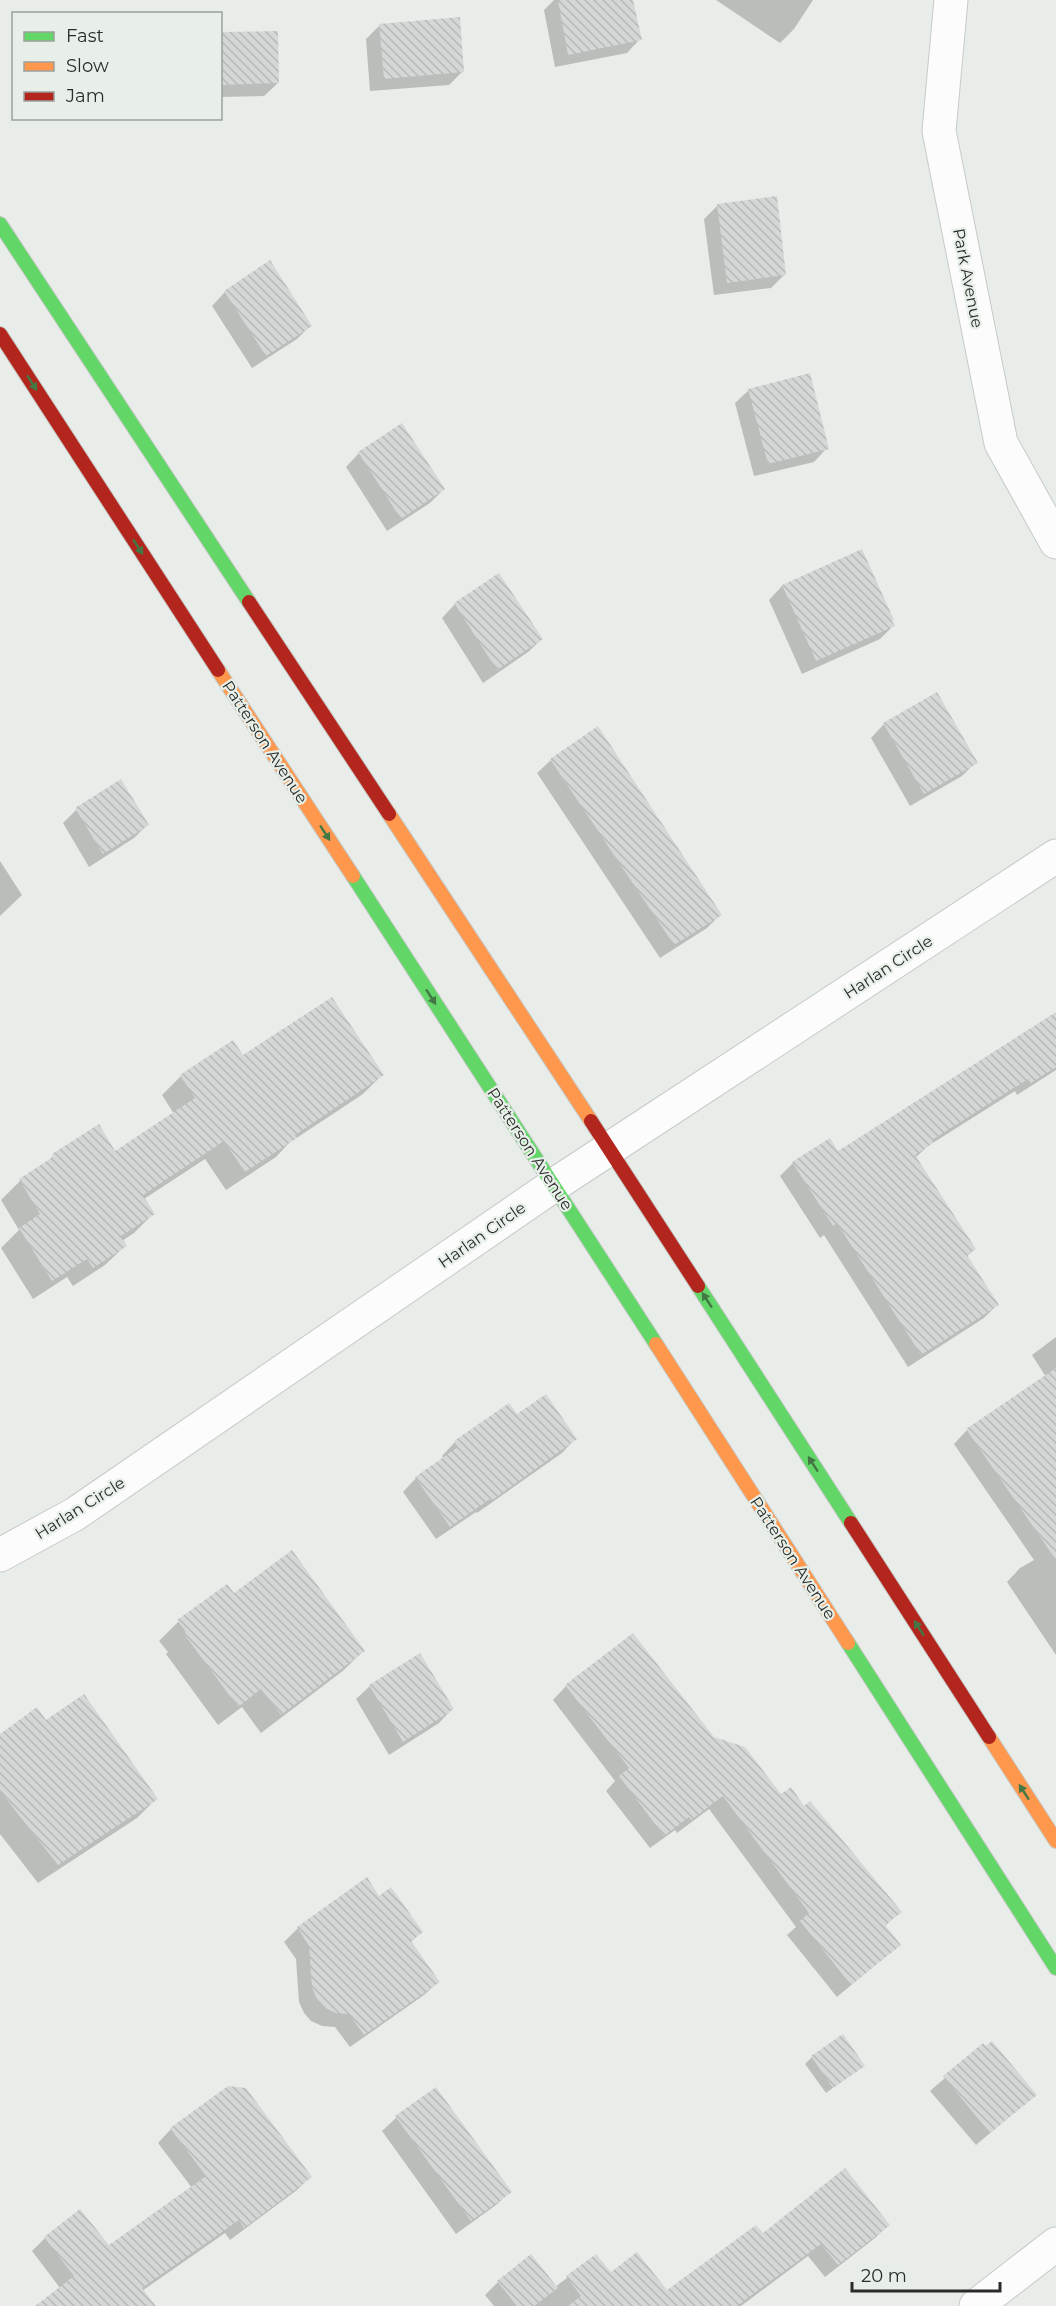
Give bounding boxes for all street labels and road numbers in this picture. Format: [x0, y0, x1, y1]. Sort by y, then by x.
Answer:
street label: Park Avenue [949, 227, 987, 329]
street label: Patterson Avenue [218, 677, 312, 807]
street label: Harlan Circle [840, 931, 936, 1003]
street label: Patterson Avenue [483, 1084, 577, 1214]
street label: Harlan Circle [435, 1198, 529, 1272]
street label: Harlan Circle [32, 1473, 128, 1543]
street label: Patterson Avenue [746, 1493, 840, 1623]

